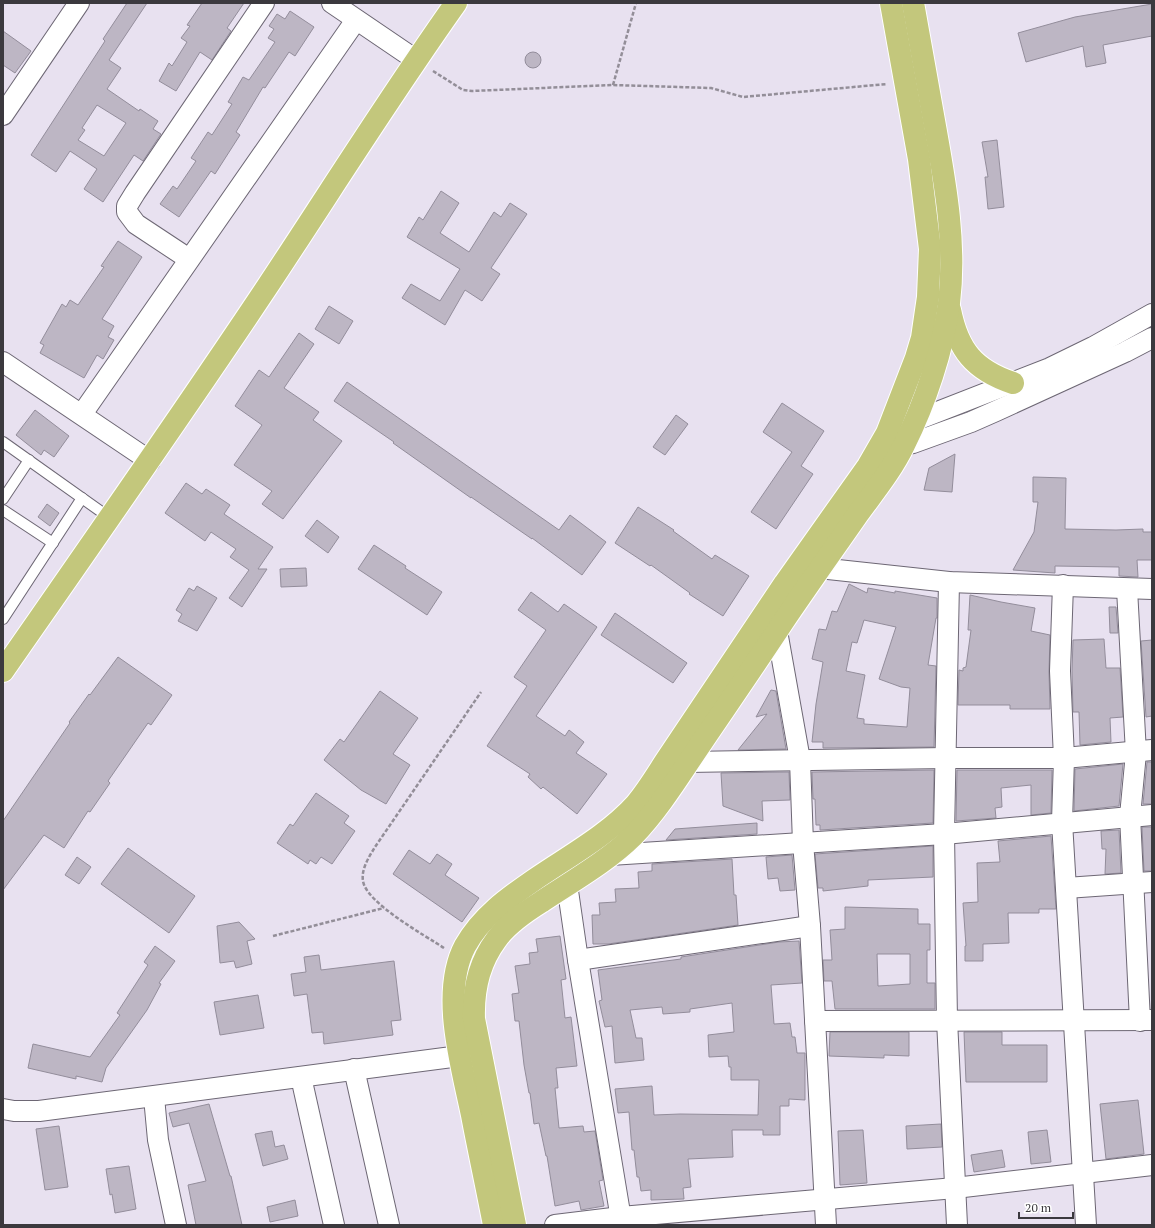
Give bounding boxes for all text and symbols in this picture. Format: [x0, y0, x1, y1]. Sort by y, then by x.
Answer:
scale bar [1019, 1194, 1073, 1220]
text: 20 m [1025, 1200, 1052, 1215]

